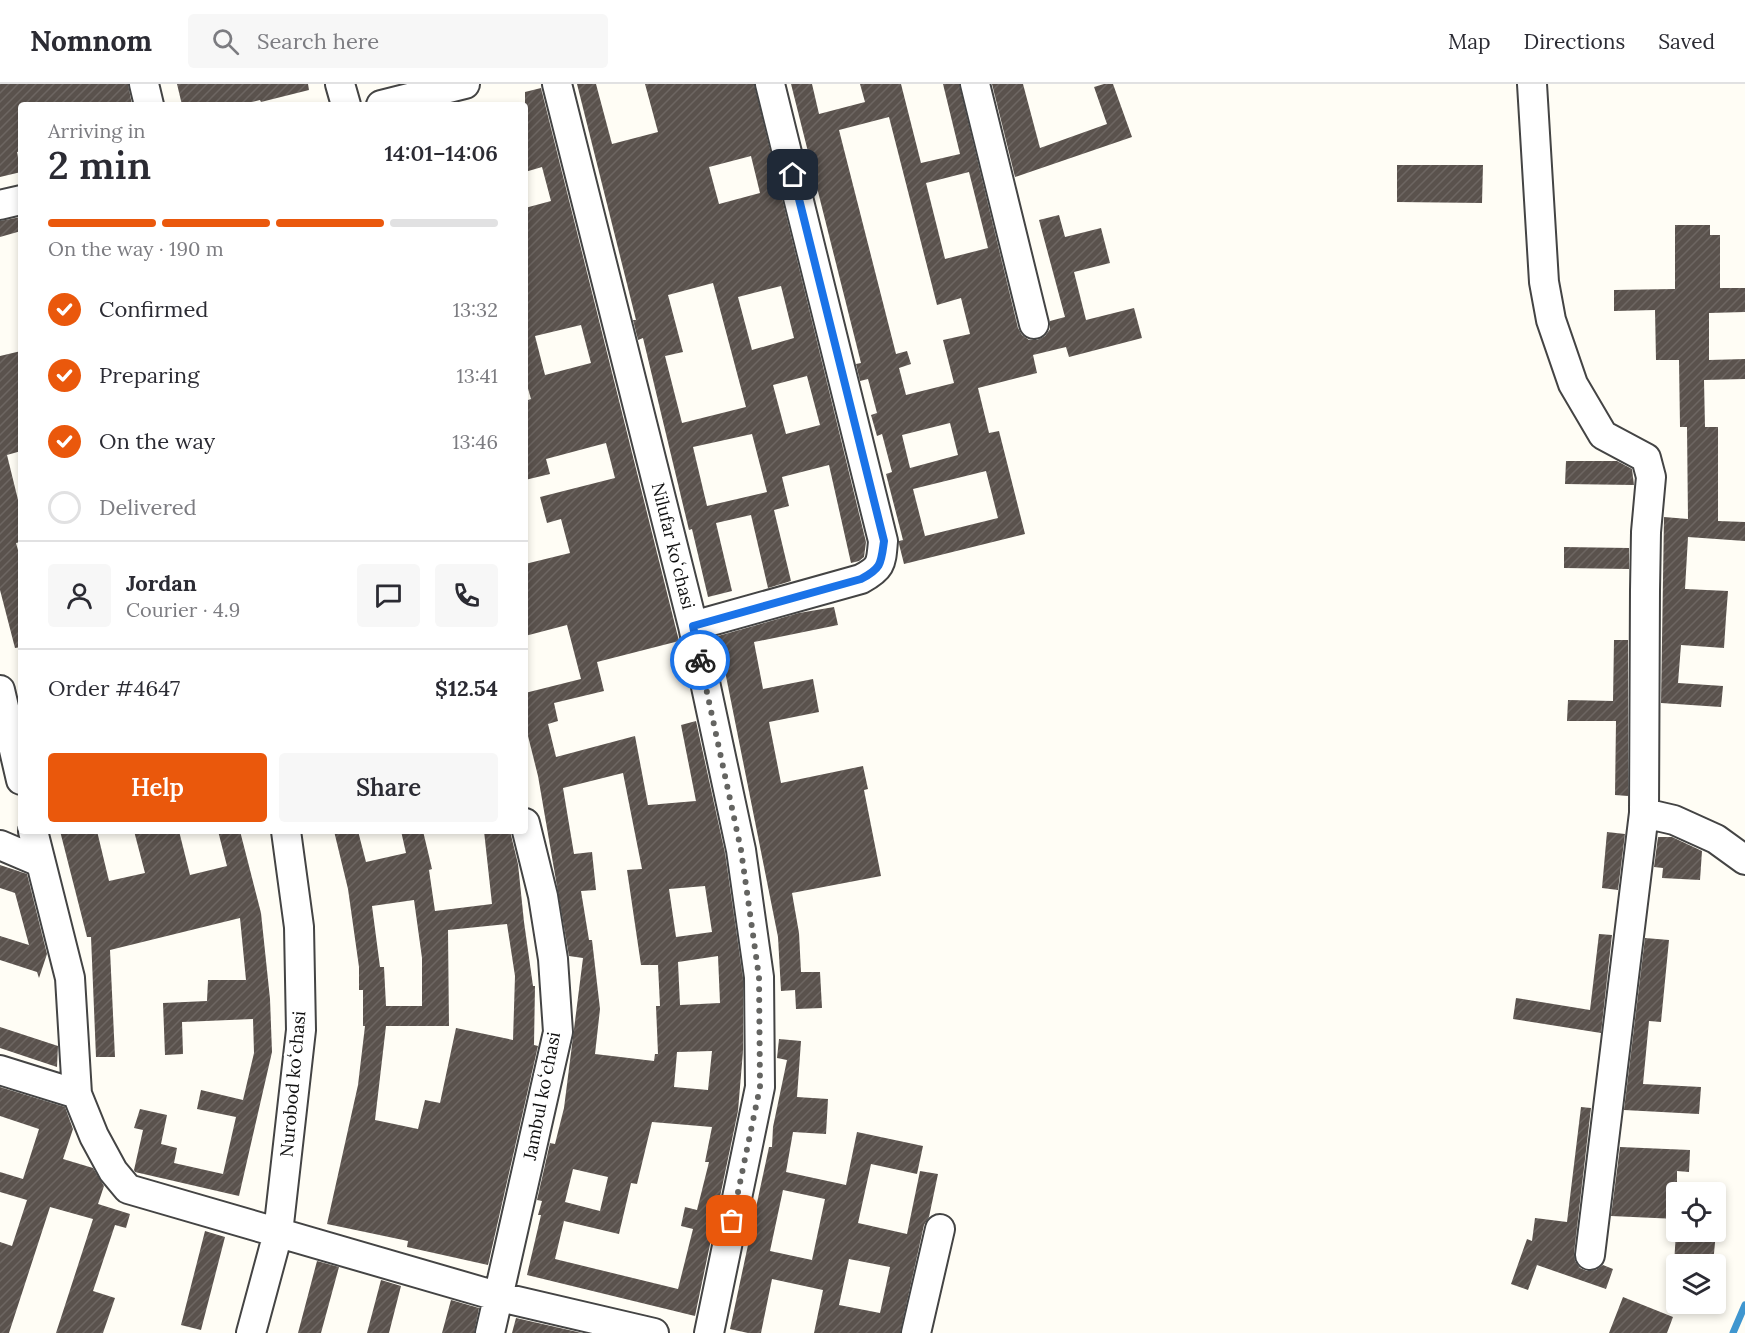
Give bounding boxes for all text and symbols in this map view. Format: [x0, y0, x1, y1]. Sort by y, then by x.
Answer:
search box [188, 14, 608, 68]
text: Nomnom [30, 23, 152, 59]
icon: search [209, 25, 242, 58]
text: Search here [257, 27, 379, 55]
text: Map [1448, 28, 1491, 55]
text: Directions [1524, 28, 1625, 55]
text: Saved [1658, 28, 1715, 55]
text: Arriving in [48, 118, 145, 143]
text: 14:01–14:06 [384, 139, 498, 167]
text: 2 min [48, 140, 151, 190]
pin [767, 149, 818, 200]
icon: home [776, 158, 809, 191]
text: On the way · 190 m [48, 236, 224, 261]
icon: check [48, 293, 81, 326]
text: Confirmed [99, 295, 208, 323]
text: 13:32 [453, 297, 498, 322]
icon: check [48, 359, 81, 392]
text: Preparing [99, 361, 199, 389]
text: 13:41 [456, 363, 498, 388]
icon: check [48, 425, 81, 458]
text: On the way [99, 427, 215, 455]
text: 13:46 [452, 429, 498, 454]
street label: Nilufar koʻchasi [647, 480, 700, 612]
text: Delivered [99, 493, 197, 521]
button: person [48, 564, 111, 627]
button: chat [357, 564, 420, 627]
button: phone [435, 564, 498, 627]
text: Jordan [126, 569, 197, 597]
text: Courier · 4.9 [126, 597, 240, 622]
courier [670, 630, 730, 690]
icon: bike [684, 644, 717, 677]
text: Order #4647 [48, 674, 180, 702]
text: $12.54 [435, 674, 498, 702]
button: Help [48, 753, 267, 822]
button: Share [279, 753, 498, 822]
street label: Nurobod koʻchasi [275, 1010, 310, 1158]
street label: Jambul koʻchasi [518, 1030, 565, 1163]
map controls [1666, 1182, 1726, 1314]
button: locate [1666, 1182, 1726, 1242]
pin [706, 1195, 757, 1246]
icon: bag [715, 1204, 748, 1237]
button: layers [1666, 1254, 1726, 1314]

